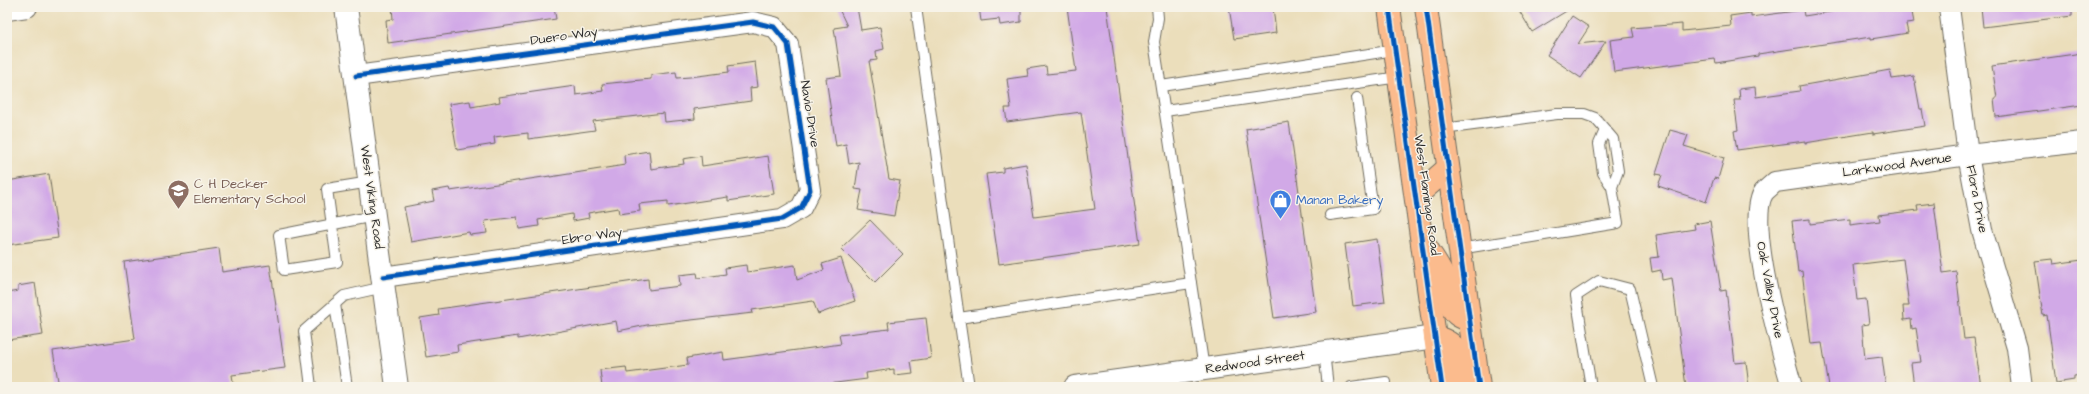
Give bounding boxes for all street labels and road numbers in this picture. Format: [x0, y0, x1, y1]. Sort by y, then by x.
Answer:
street label: Duero Way [529, 22, 599, 51]
street label: Navio Drive [796, 79, 824, 149]
street label: West Flamingo Road [1409, 134, 1444, 257]
street label: West Viking Road [355, 144, 388, 251]
street label: Larkwood Avenue [1841, 148, 1953, 182]
street label: Flora Drive [1962, 164, 1992, 234]
street label: Ebro Way [561, 223, 623, 250]
street label: Oak Valley Drive [1751, 240, 1788, 340]
street label: Redwood Street [1204, 346, 1307, 378]

